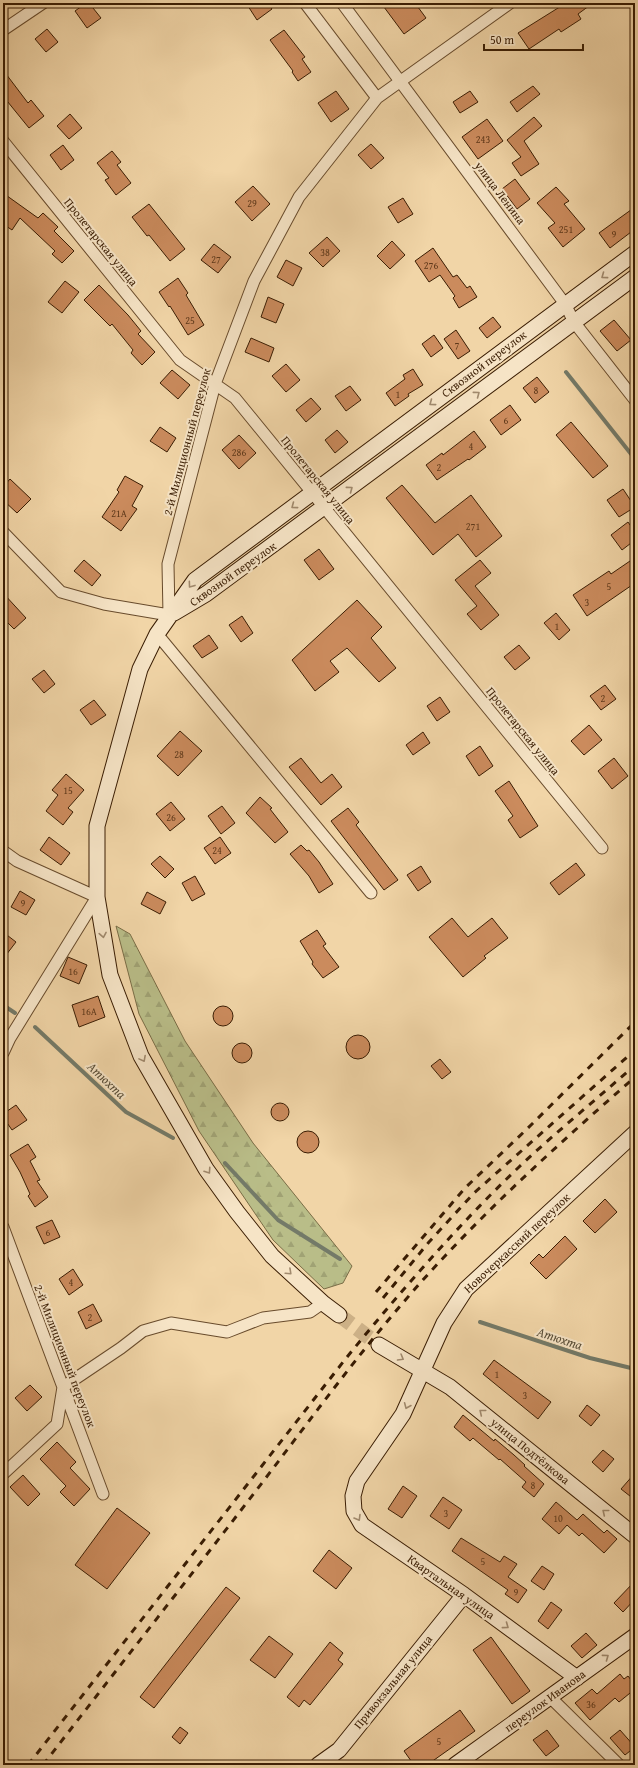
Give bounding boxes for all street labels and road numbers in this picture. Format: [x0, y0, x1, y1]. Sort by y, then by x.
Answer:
street label: улица Ленина [470, 157, 530, 228]
street label: Пролетарская улица [60, 194, 142, 290]
street label: Сквозной переулок [438, 326, 530, 401]
street label: 2-й Милиционный переулок [159, 366, 215, 517]
street label: Пролетарская улица [277, 432, 359, 528]
street label: Сквозной переулок [186, 537, 280, 610]
street label: Пролетарская улица [482, 683, 564, 779]
street label: Новочеркасский переулок [460, 1188, 574, 1297]
street label: 2-й Милиционный переулок [30, 1282, 101, 1430]
street label: улица Подтёлкова [486, 1413, 574, 1488]
street label: Квартальная улица [404, 1550, 499, 1623]
street label: Привокзальная улица [349, 1631, 436, 1732]
street label: переулок Иванова [501, 1665, 589, 1736]

